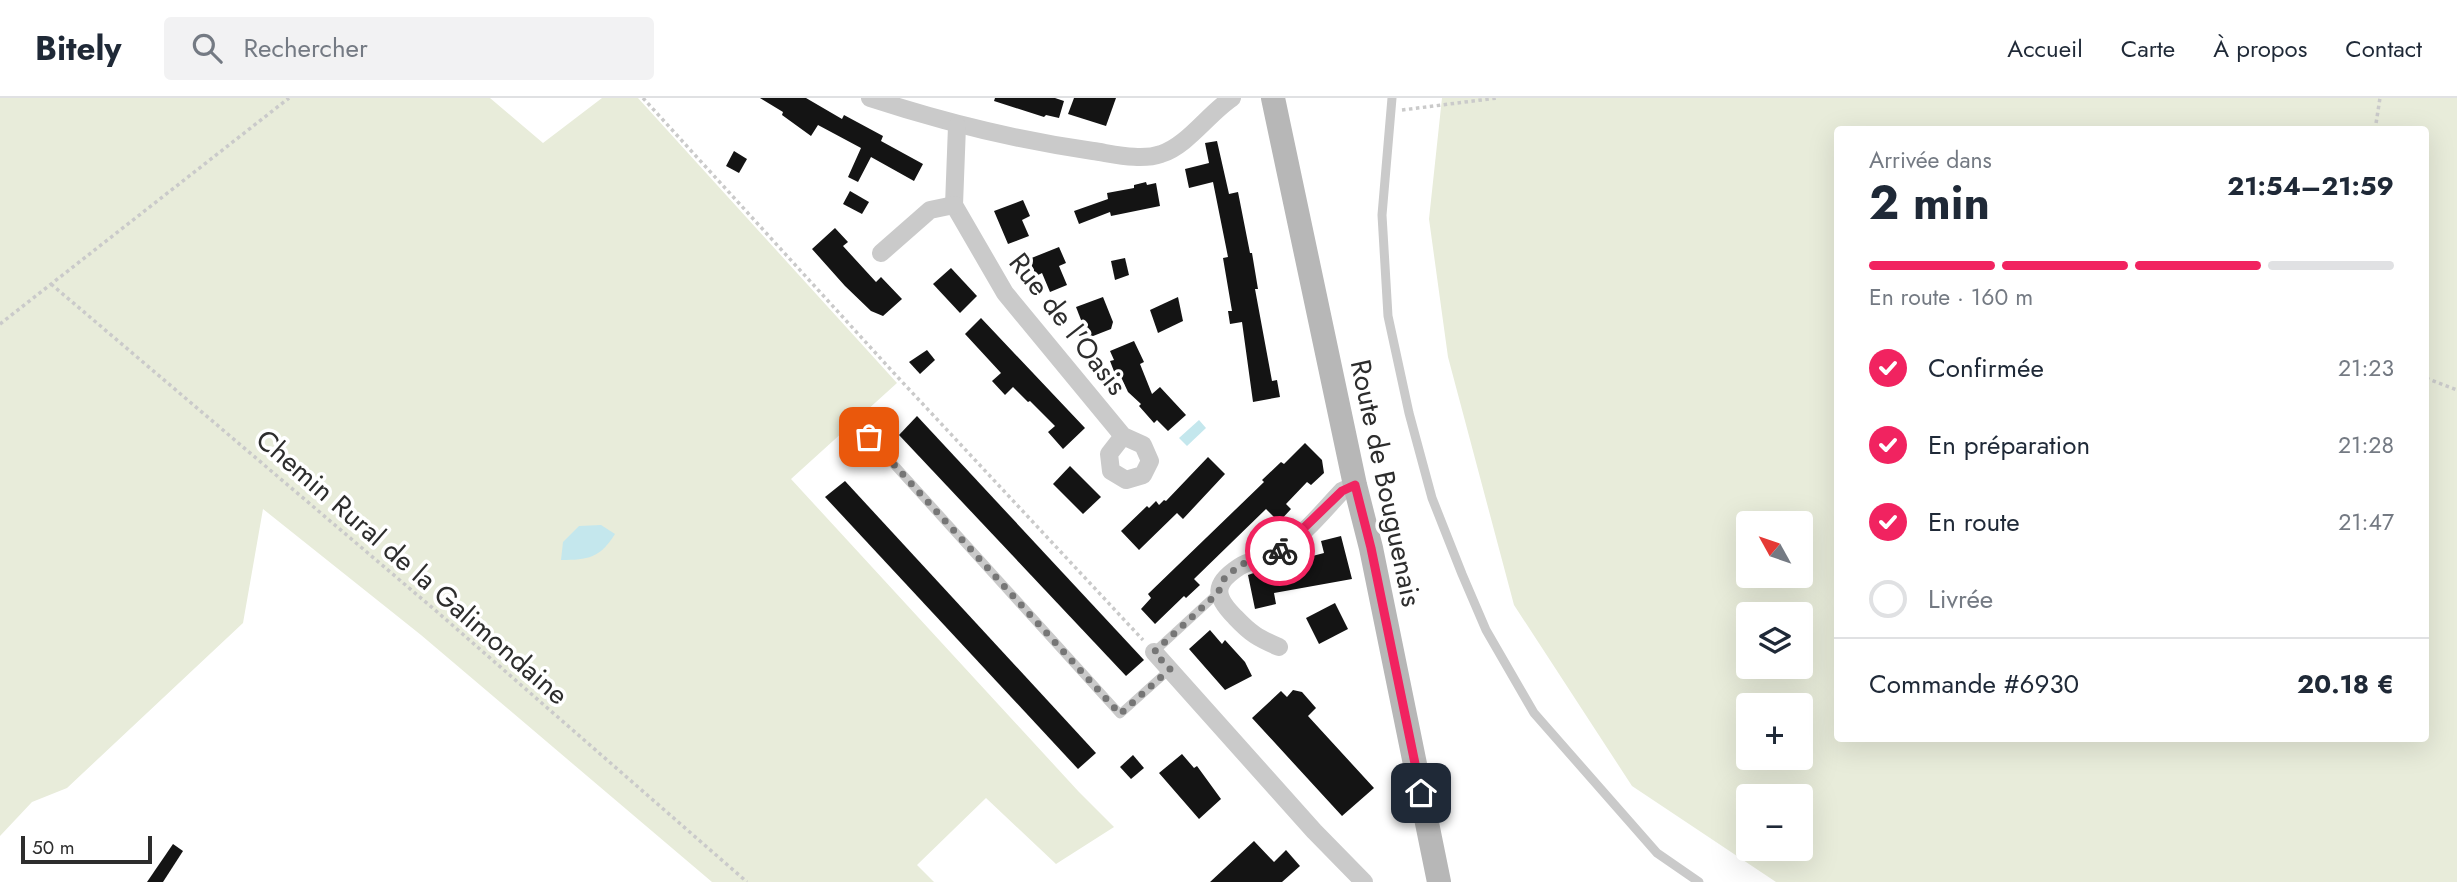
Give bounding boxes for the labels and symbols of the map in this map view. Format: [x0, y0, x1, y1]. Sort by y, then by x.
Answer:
street label: Rue de l'Oasis [999, 244, 1137, 404]
street label: Route de Bouguenais [1340, 356, 1432, 610]
pin [839, 407, 899, 467]
street label: Chemin Rural de la Galimondaine [247, 420, 577, 714]
north arrow [1736, 511, 1813, 588]
courier [1245, 516, 1315, 586]
pin [1391, 763, 1451, 823]
scale bar [21, 833, 152, 865]

